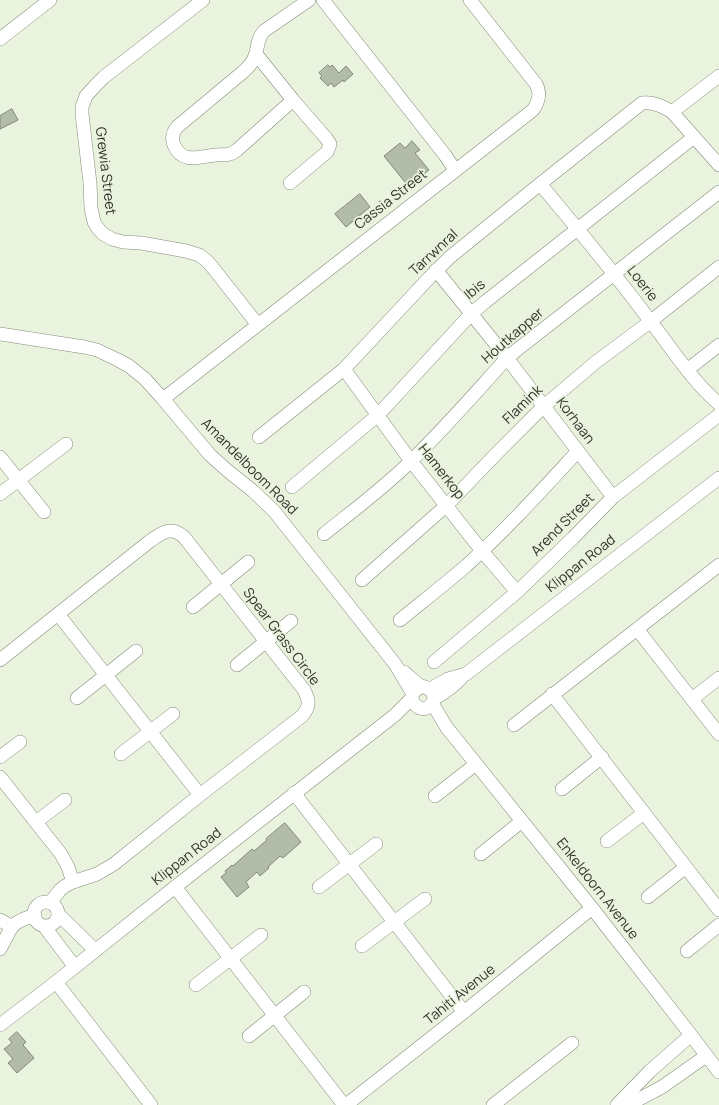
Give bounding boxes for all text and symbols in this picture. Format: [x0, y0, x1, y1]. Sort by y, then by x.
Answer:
street label: Grewia Street [91, 126, 119, 216]
street label: Cassia Street [351, 166, 431, 234]
street label: Tarrwnral [406, 226, 462, 280]
street label: Loerie [623, 263, 661, 305]
street label: Ibis [461, 276, 489, 304]
street label: Houtkapper [479, 305, 547, 367]
street label: Flamink [500, 382, 546, 428]
street label: Korhaan [552, 395, 598, 447]
street label: Amandelboom Road [197, 415, 301, 519]
street label: Hamerkop [414, 441, 468, 503]
street label: Arend Street [528, 490, 598, 560]
street label: Klippan Road [543, 532, 619, 596]
street label: Spear Grass Circle [239, 585, 323, 689]
street label: Klippan Road [149, 825, 225, 889]
street label: Enkeldoorn Avenue [552, 835, 642, 943]
street label: Tahiti Avenue [421, 961, 499, 1029]

